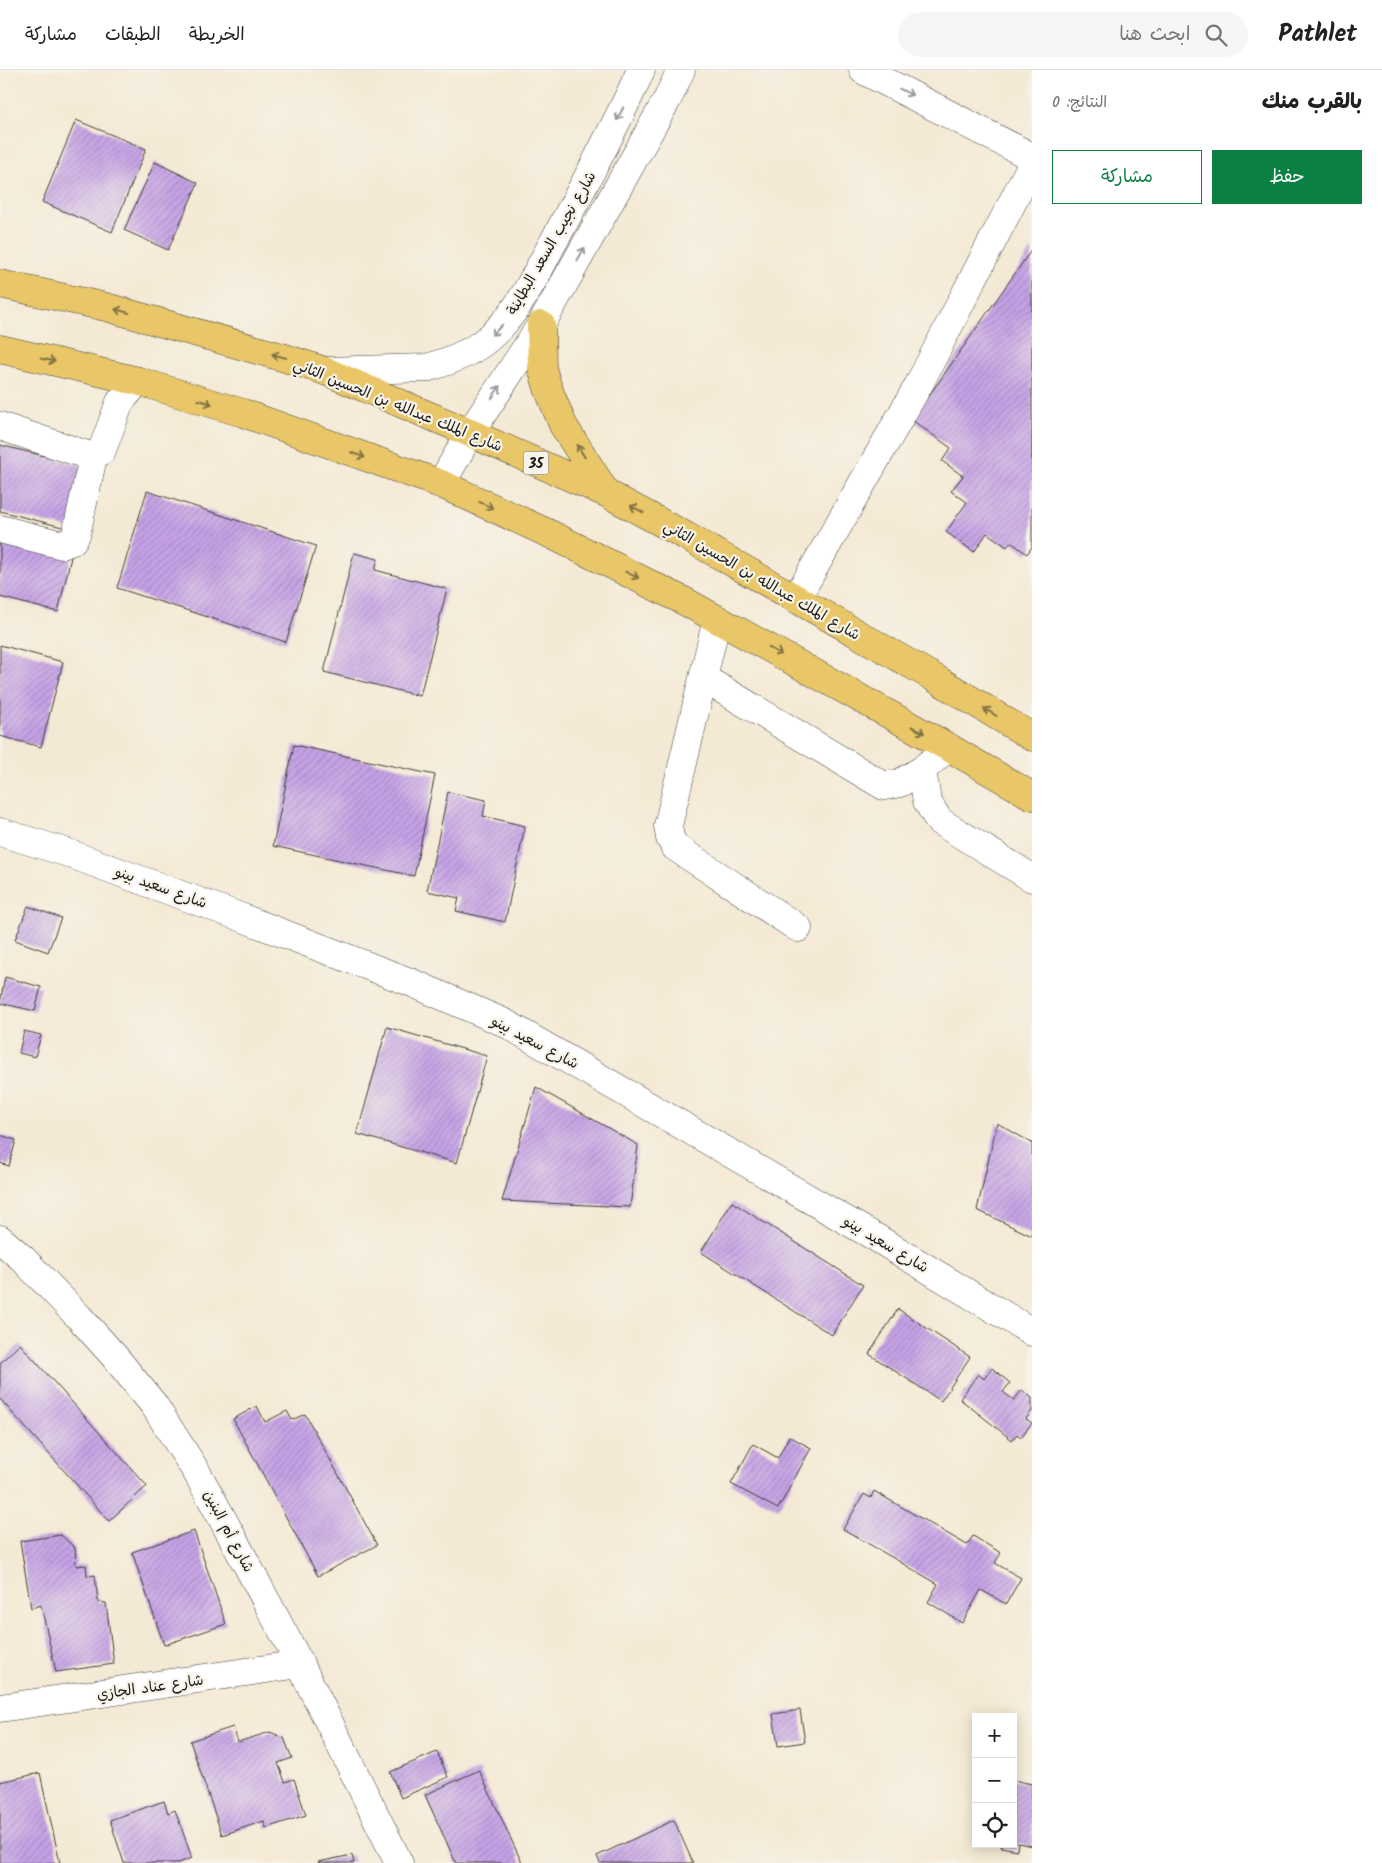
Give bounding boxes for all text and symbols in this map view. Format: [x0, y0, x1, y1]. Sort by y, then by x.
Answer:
search box [898, 12, 1248, 57]
text: Pathlet [1278, 15, 1357, 54]
text: ابحث هنا [1119, 20, 1190, 50]
text: مشاركة [25, 21, 77, 50]
text: الطبقات [105, 21, 161, 50]
text: الخريطة [189, 21, 245, 50]
icon: search [1202, 21, 1230, 49]
text: بالقرب منك [1262, 86, 1362, 119]
one-way arrow [898, 88, 913, 97]
text: النتائج: 0 [1052, 90, 1107, 115]
one-way arrow [615, 106, 624, 121]
button: مشاركة [1052, 150, 1202, 204]
button: حفظ [1212, 150, 1362, 204]
street label: شارع نجيب السعد البطاينة [501, 167, 603, 320]
one-way arrow [576, 246, 586, 261]
one-way arrow [115, 306, 131, 316]
one-way arrow [491, 324, 503, 337]
one-way arrow [271, 351, 287, 361]
street label: شارع الملك عبدالله بن الحسين الثاني [290, 353, 506, 459]
one-way arrow [39, 355, 55, 365]
one-way arrow [491, 385, 502, 399]
one-way arrow [196, 397, 212, 407]
one-way arrow [575, 444, 585, 458]
one-way arrow [350, 451, 365, 460]
road number: 35 [524, 452, 548, 474]
one-way arrow [478, 500, 493, 510]
one-way arrow [630, 504, 645, 514]
street label: شارع الملك عبدالله بن الحسين الثاني [659, 515, 864, 647]
one-way arrow [624, 571, 639, 580]
one-way arrow [768, 647, 782, 657]
one-way arrow [984, 707, 998, 717]
one-way arrow [910, 725, 925, 735]
street label: شارع سعيد بينو [110, 860, 210, 916]
street label: شارع سعيد بينو [485, 1009, 583, 1076]
street label: شارع سعيد بينو [837, 1209, 933, 1280]
street label: شارع أم البنين [196, 1486, 260, 1577]
street label: شارع عناد الجازي [95, 1669, 205, 1707]
map controls [972, 1713, 1017, 1848]
button: + [972, 1713, 1017, 1758]
button: − [972, 1758, 1017, 1803]
button: locate [972, 1803, 1017, 1848]

